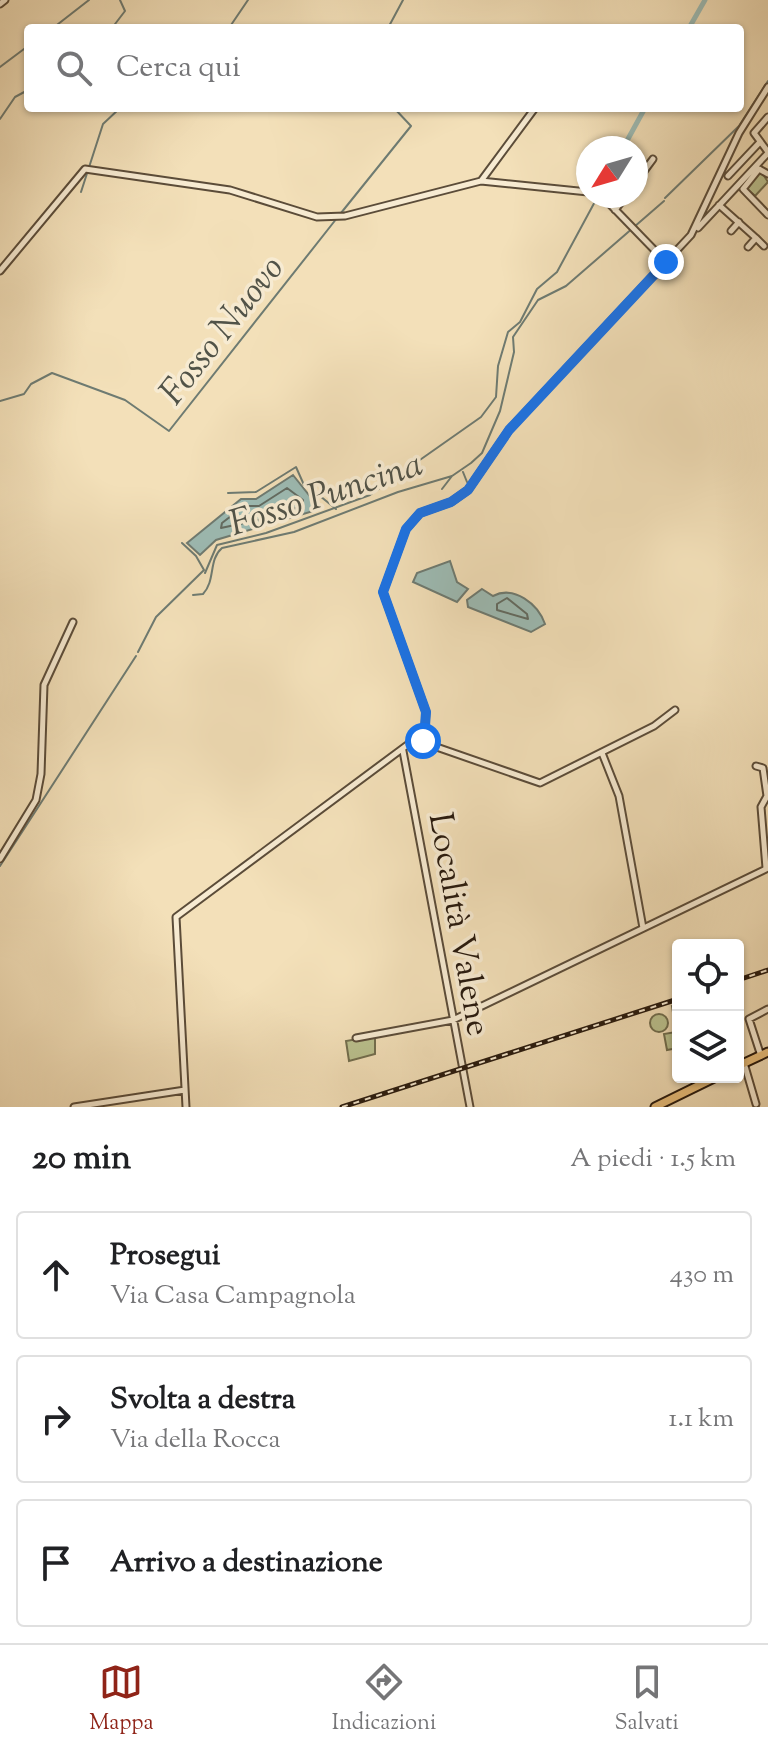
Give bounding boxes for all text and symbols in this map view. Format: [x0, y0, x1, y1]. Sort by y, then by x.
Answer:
search box [24, 24, 744, 112]
icon: search [52, 46, 96, 90]
text: Cerca qui [116, 47, 241, 90]
north arrow [576, 136, 648, 208]
route end [648, 244, 684, 280]
water label: Fosso Nuovo [148, 246, 298, 417]
water label: Fosso Puncina [223, 440, 430, 552]
route start [405, 723, 441, 759]
street label: Località Valene [414, 809, 501, 1040]
map controls [672, 939, 744, 1083]
button: locate [672, 939, 744, 1011]
button: layers [672, 1011, 744, 1083]
text: 20 min [32, 1135, 131, 1184]
text: A piedi · 1.5 km [570, 1141, 736, 1178]
text: Prosegui [110, 1235, 220, 1278]
icon: ahead [34, 1253, 78, 1297]
text: 430 m [670, 1257, 734, 1294]
text: Via Casa Campagnola [110, 1278, 356, 1315]
text: Svolta a destra [110, 1379, 296, 1422]
icon: right [34, 1397, 78, 1441]
text: 1.1 km [669, 1401, 734, 1438]
text: Via della Rocca [110, 1422, 280, 1459]
icon: arrive [34, 1541, 78, 1585]
text: Arrivo a destinazione [110, 1542, 383, 1585]
tab: Mappa [89, 1660, 154, 1740]
tab: Indicazioni [332, 1660, 436, 1740]
tab: Salvati [615, 1660, 679, 1740]

